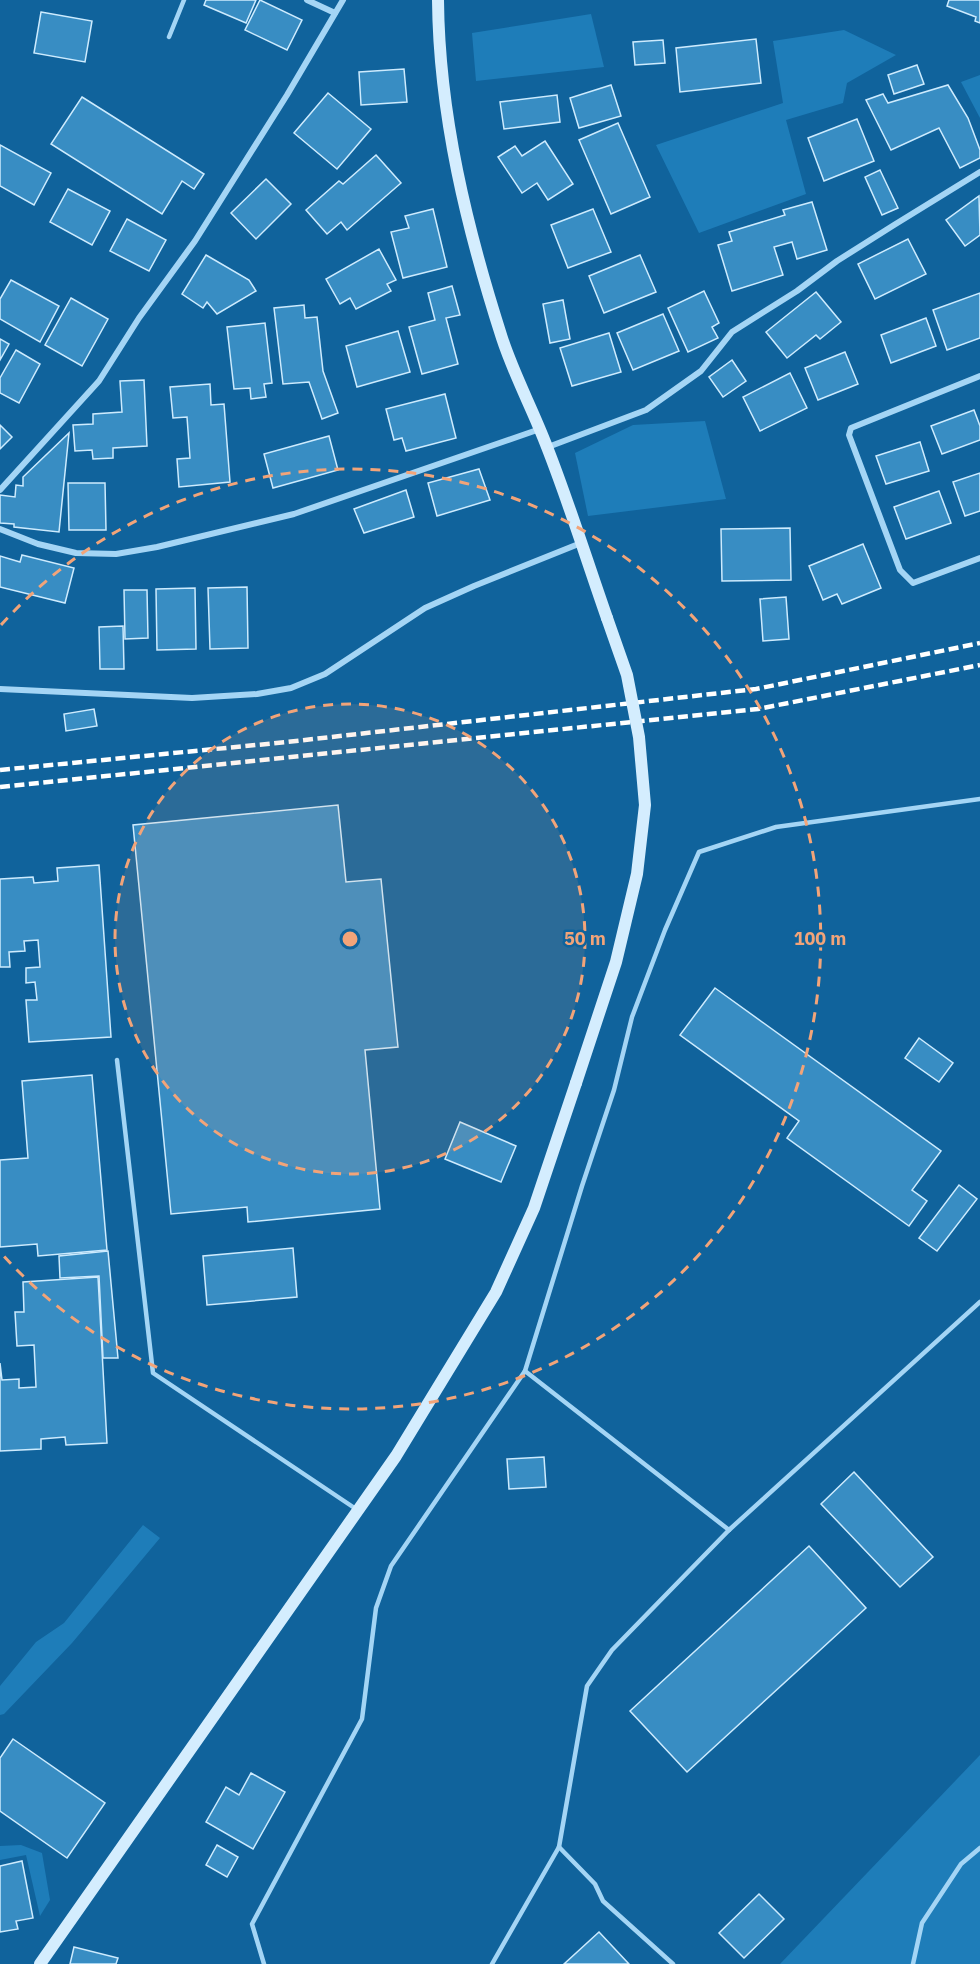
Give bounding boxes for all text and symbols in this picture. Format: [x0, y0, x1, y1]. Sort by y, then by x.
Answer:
text: 50 m [564, 927, 606, 950]
text: 100 m [794, 927, 846, 950]
centre of rings [340, 929, 360, 949]

